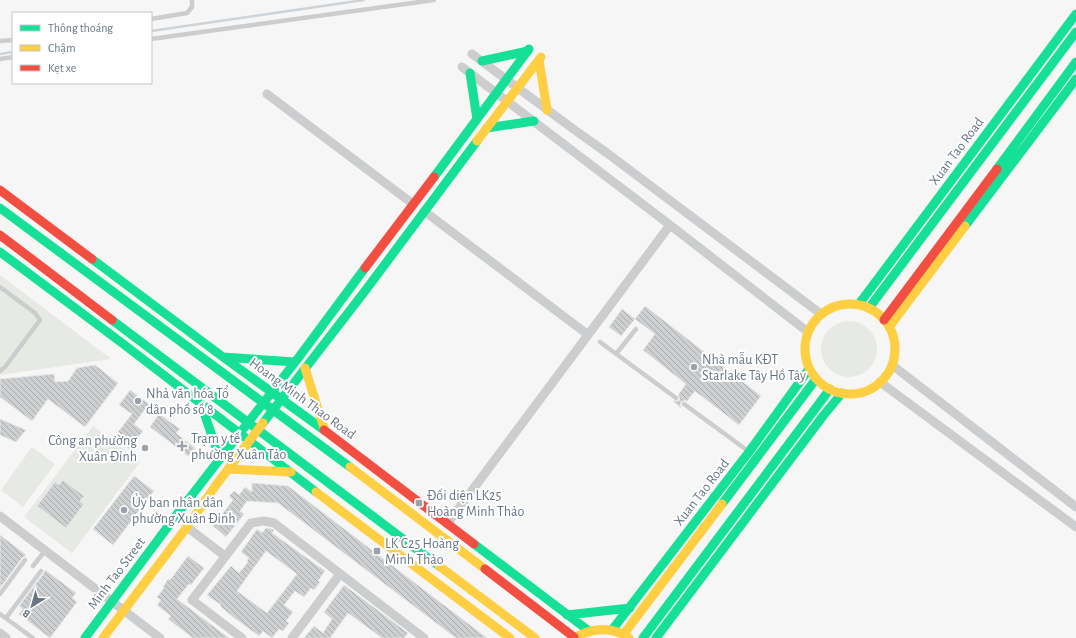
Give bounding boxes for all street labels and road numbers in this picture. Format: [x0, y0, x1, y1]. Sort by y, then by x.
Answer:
street label: Xuan Tao Road [927, 115, 987, 188]
street label: Hoang Minh Thao Road [247, 356, 358, 442]
street label: Xuan Tao Road [671, 457, 732, 529]
street label: Minh Tao Street [85, 535, 149, 612]

